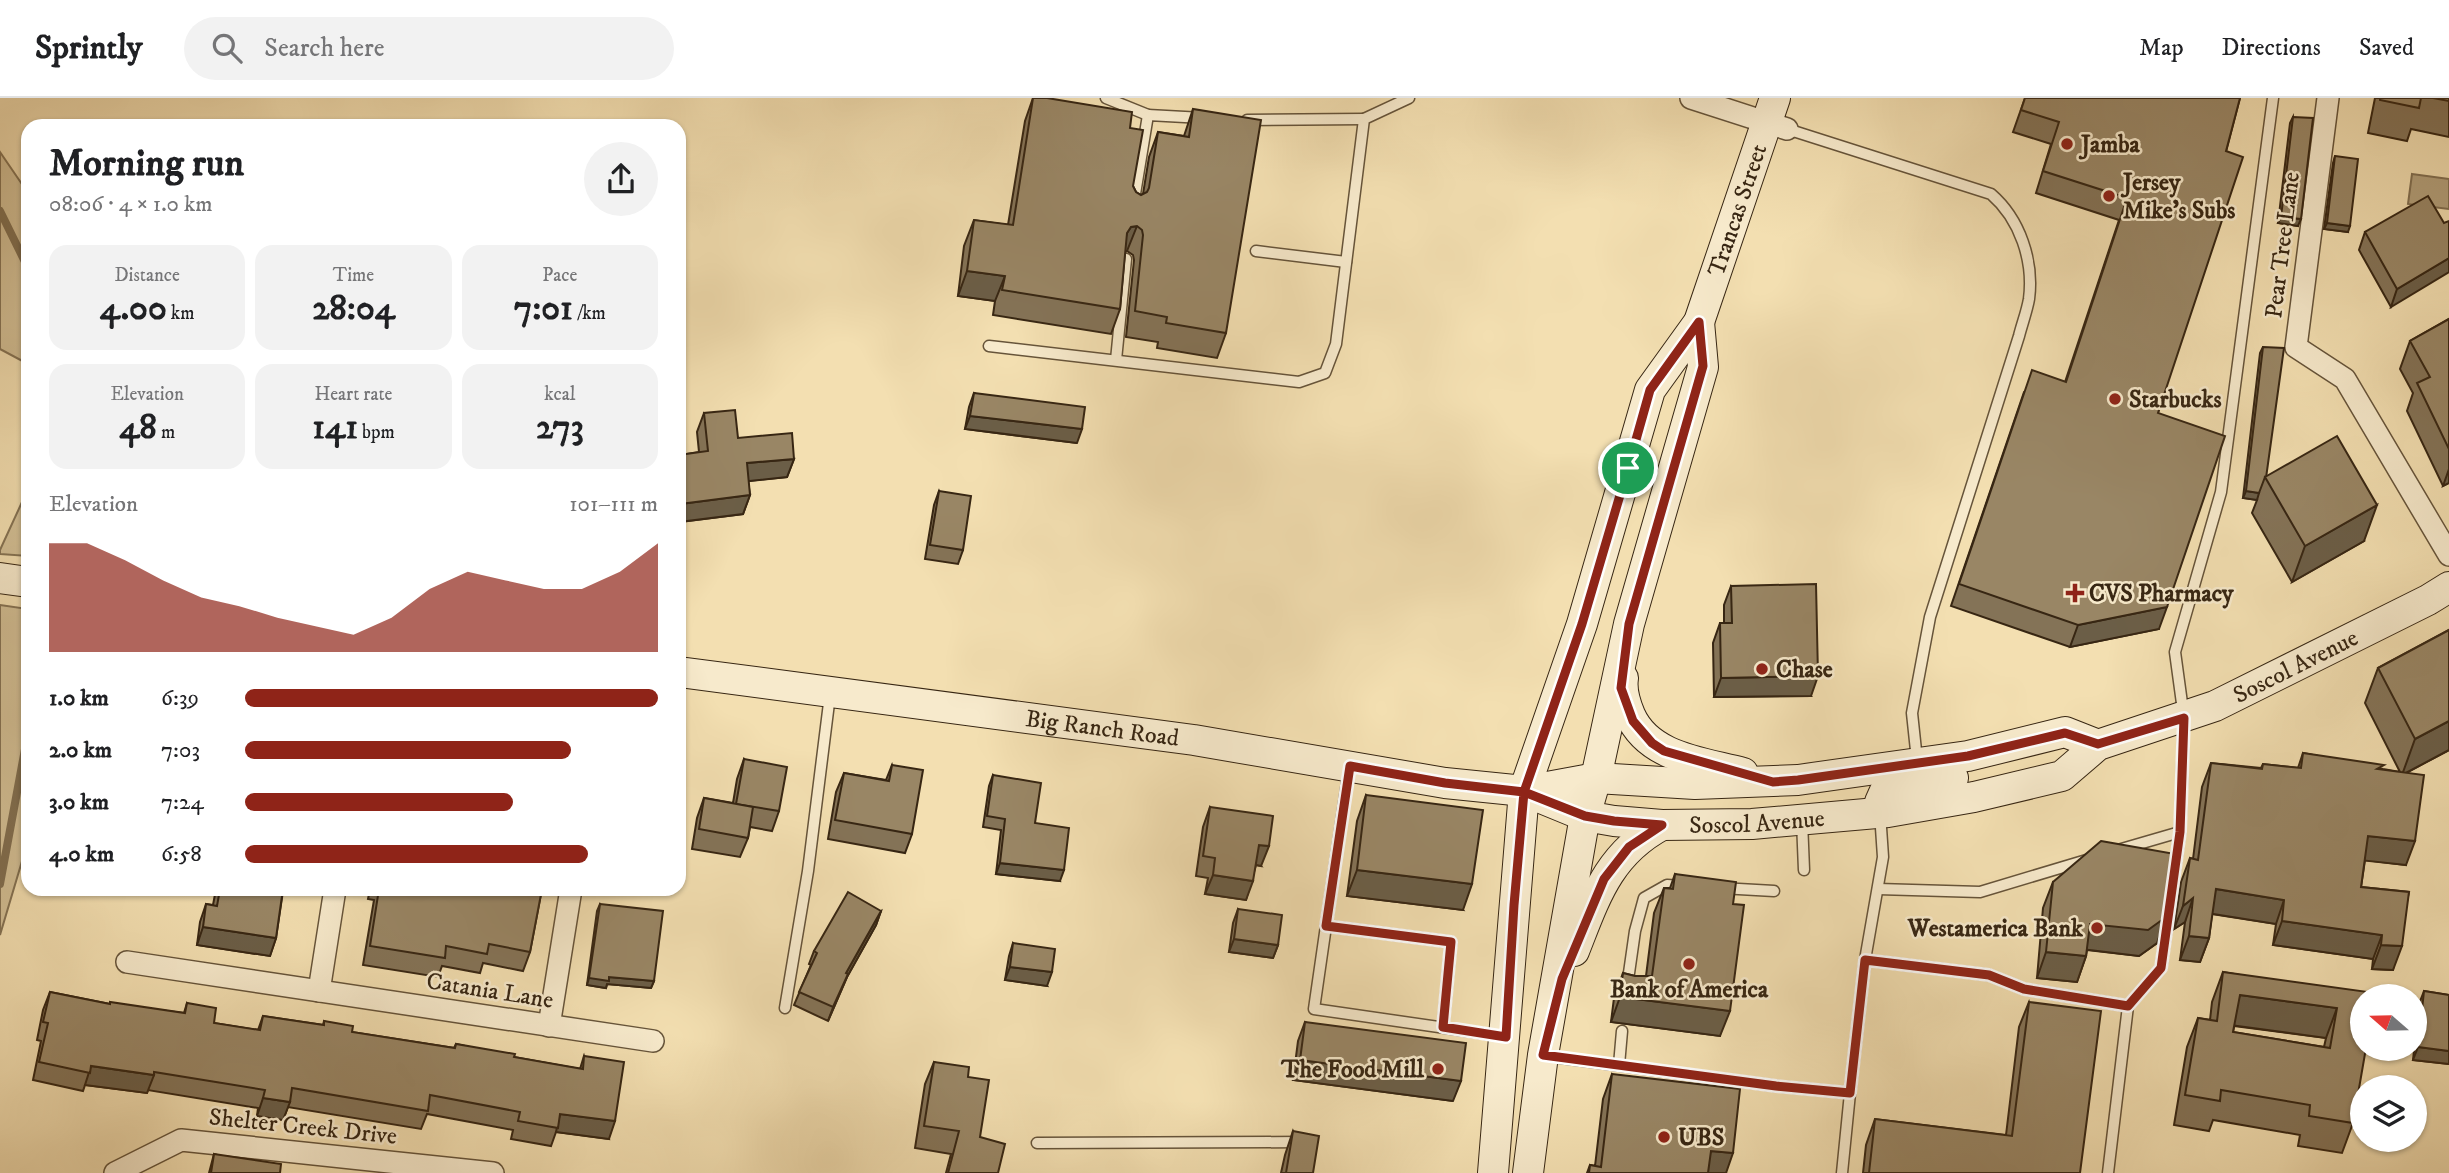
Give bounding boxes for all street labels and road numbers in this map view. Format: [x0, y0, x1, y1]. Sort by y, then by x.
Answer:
street label: Trancas Street [1702, 140, 1774, 280]
street label: Pear Tree Lane [2259, 170, 2307, 320]
street label: Soscol Avenue [2228, 623, 2363, 711]
street label: Big Ranch Road [1024, 704, 1181, 754]
street label: Soscol Avenue [1689, 804, 1826, 841]
street label: Catania Lane [424, 966, 555, 1016]
street label: Shelter Creek Drive [207, 1102, 398, 1152]

